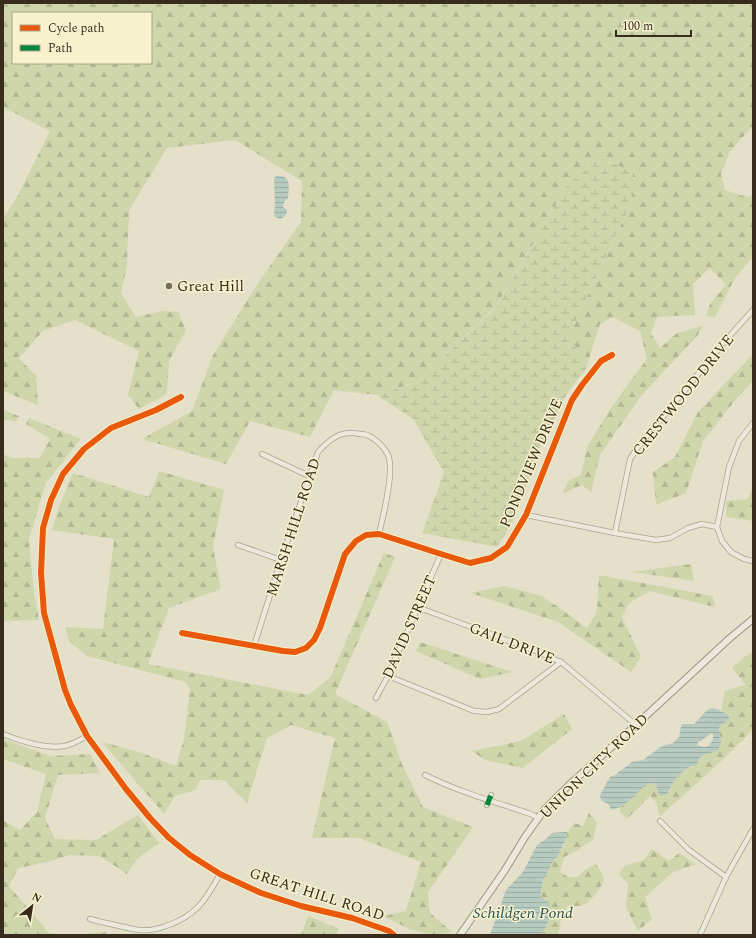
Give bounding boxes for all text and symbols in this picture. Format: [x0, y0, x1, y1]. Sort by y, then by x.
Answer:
legend [12, 12, 152, 64]
scale bar [616, 12, 691, 38]
text: 100 m [622, 17, 653, 36]
text: Cycle path [48, 19, 105, 38]
text: Path [48, 39, 73, 58]
place label: Great Hill [177, 275, 244, 298]
marker: Great Hill [164, 281, 174, 291]
street label: CRESTWOOD DRIVE [627, 329, 740, 461]
street label: PONDVIEW DRIVE [494, 395, 569, 531]
street label: MARSH HILL ROAD [260, 455, 327, 599]
street label: DAVID STREET [376, 572, 443, 683]
street label: GAIL DRIVE [466, 617, 558, 670]
street label: UNION CITY ROAD [535, 708, 654, 824]
street label: GREAT HILL ROAD [246, 862, 387, 927]
north arrow [12, 886, 52, 926]
text: N [29, 888, 45, 907]
water label: Schildgen Pond [473, 901, 573, 925]

